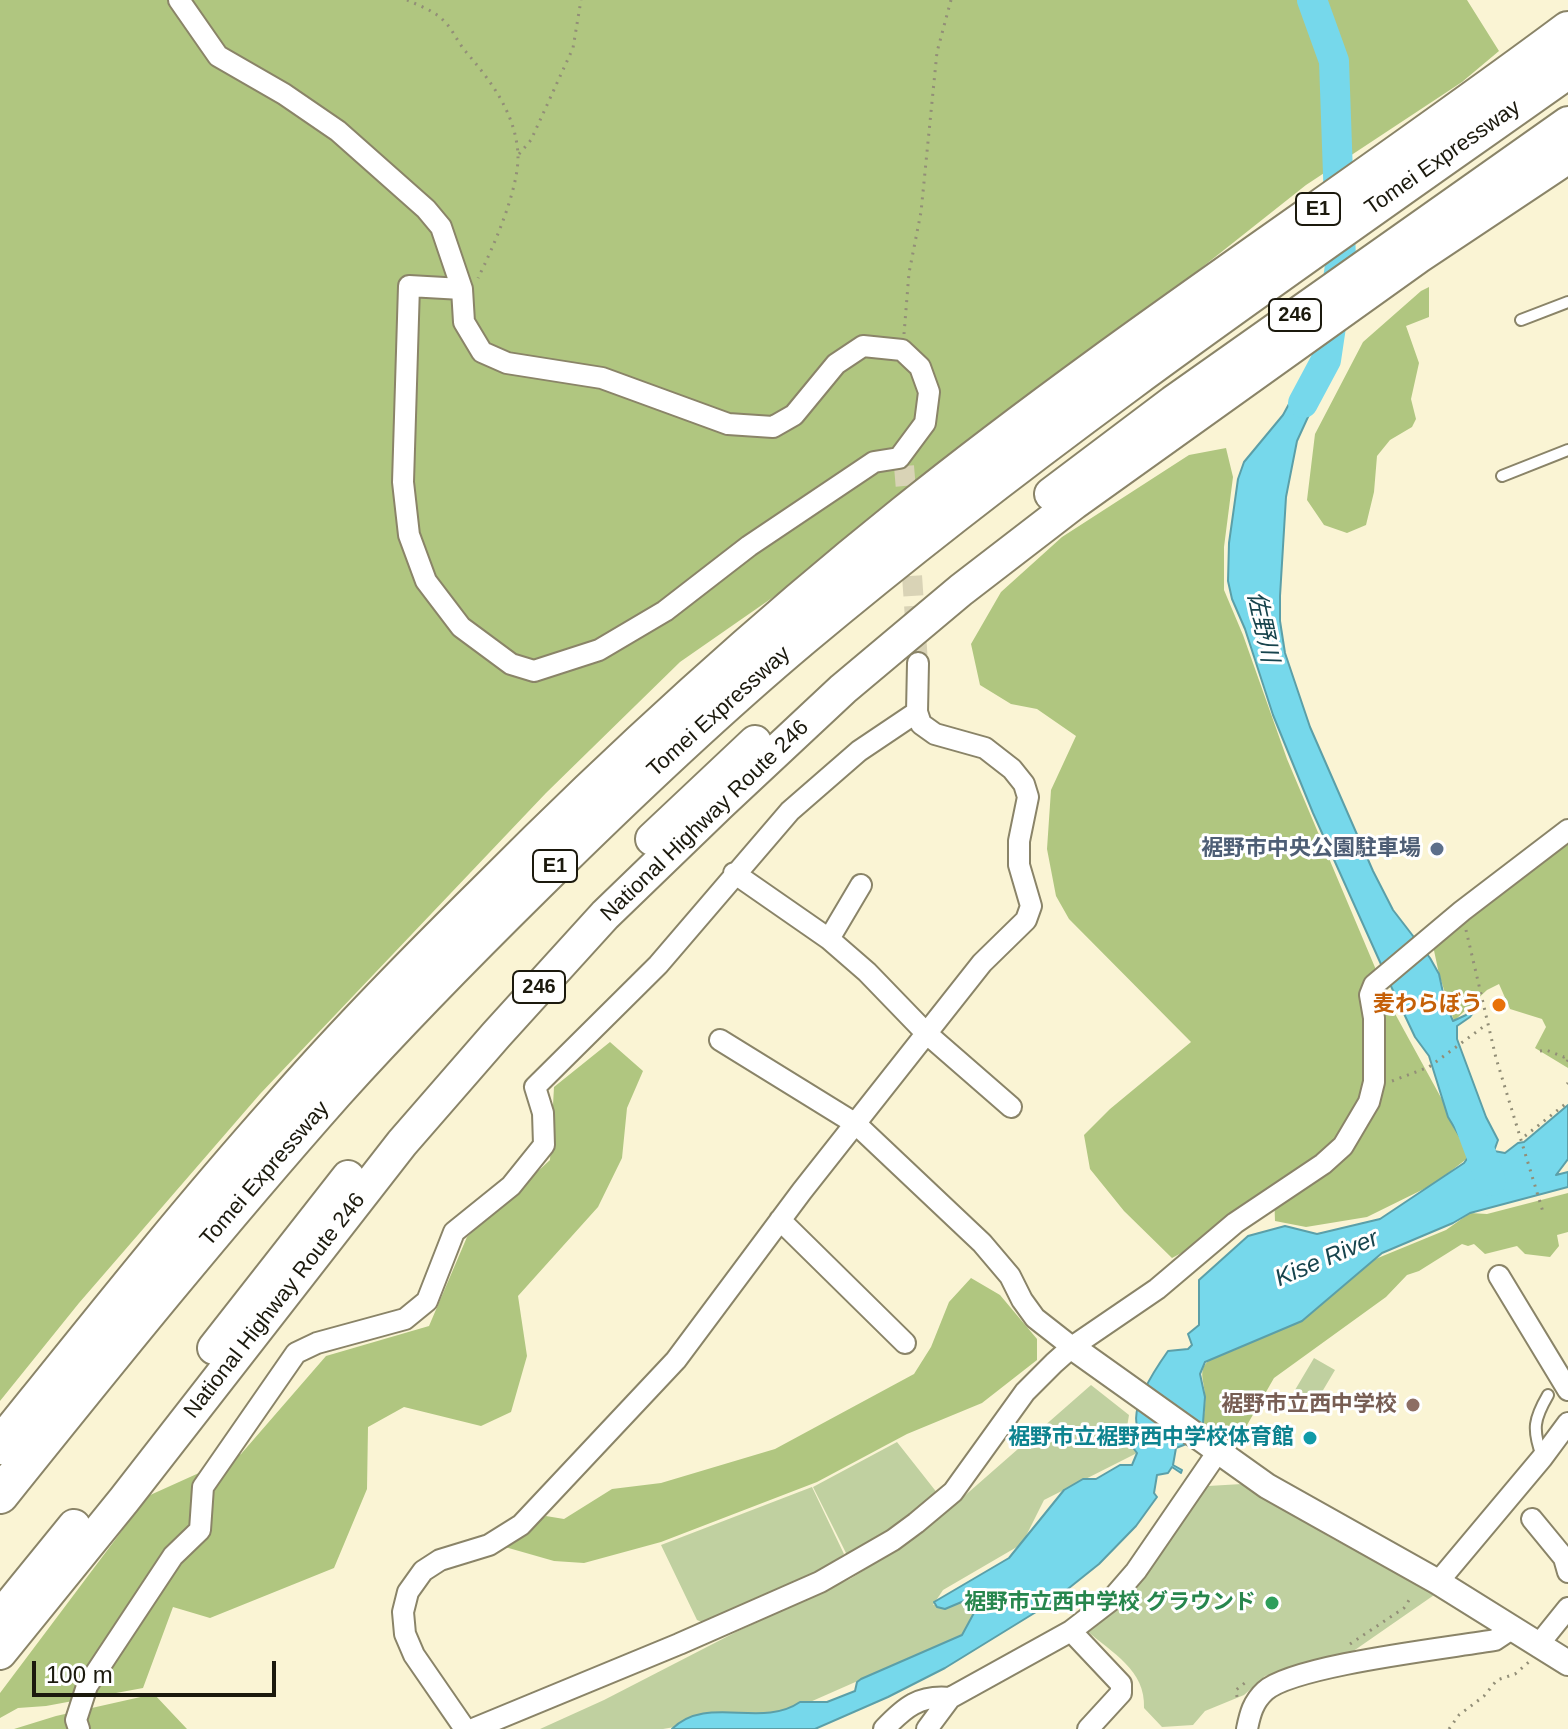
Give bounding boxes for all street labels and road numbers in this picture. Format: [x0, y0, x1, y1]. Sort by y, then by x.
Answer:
street label: Tomei Expressway [1360, 95, 1526, 221]
road number: E1 [1296, 193, 1340, 225]
road number: 246 [1269, 299, 1321, 331]
street label: Tomei Expressway [642, 641, 796, 783]
street label: National Highway Route 246 [596, 715, 814, 927]
road number: E1 [533, 850, 577, 882]
road number: 246 [513, 971, 565, 1003]
street label: Tomei Expressway [195, 1096, 335, 1252]
street label: National Highway Route 246 [179, 1188, 371, 1424]

